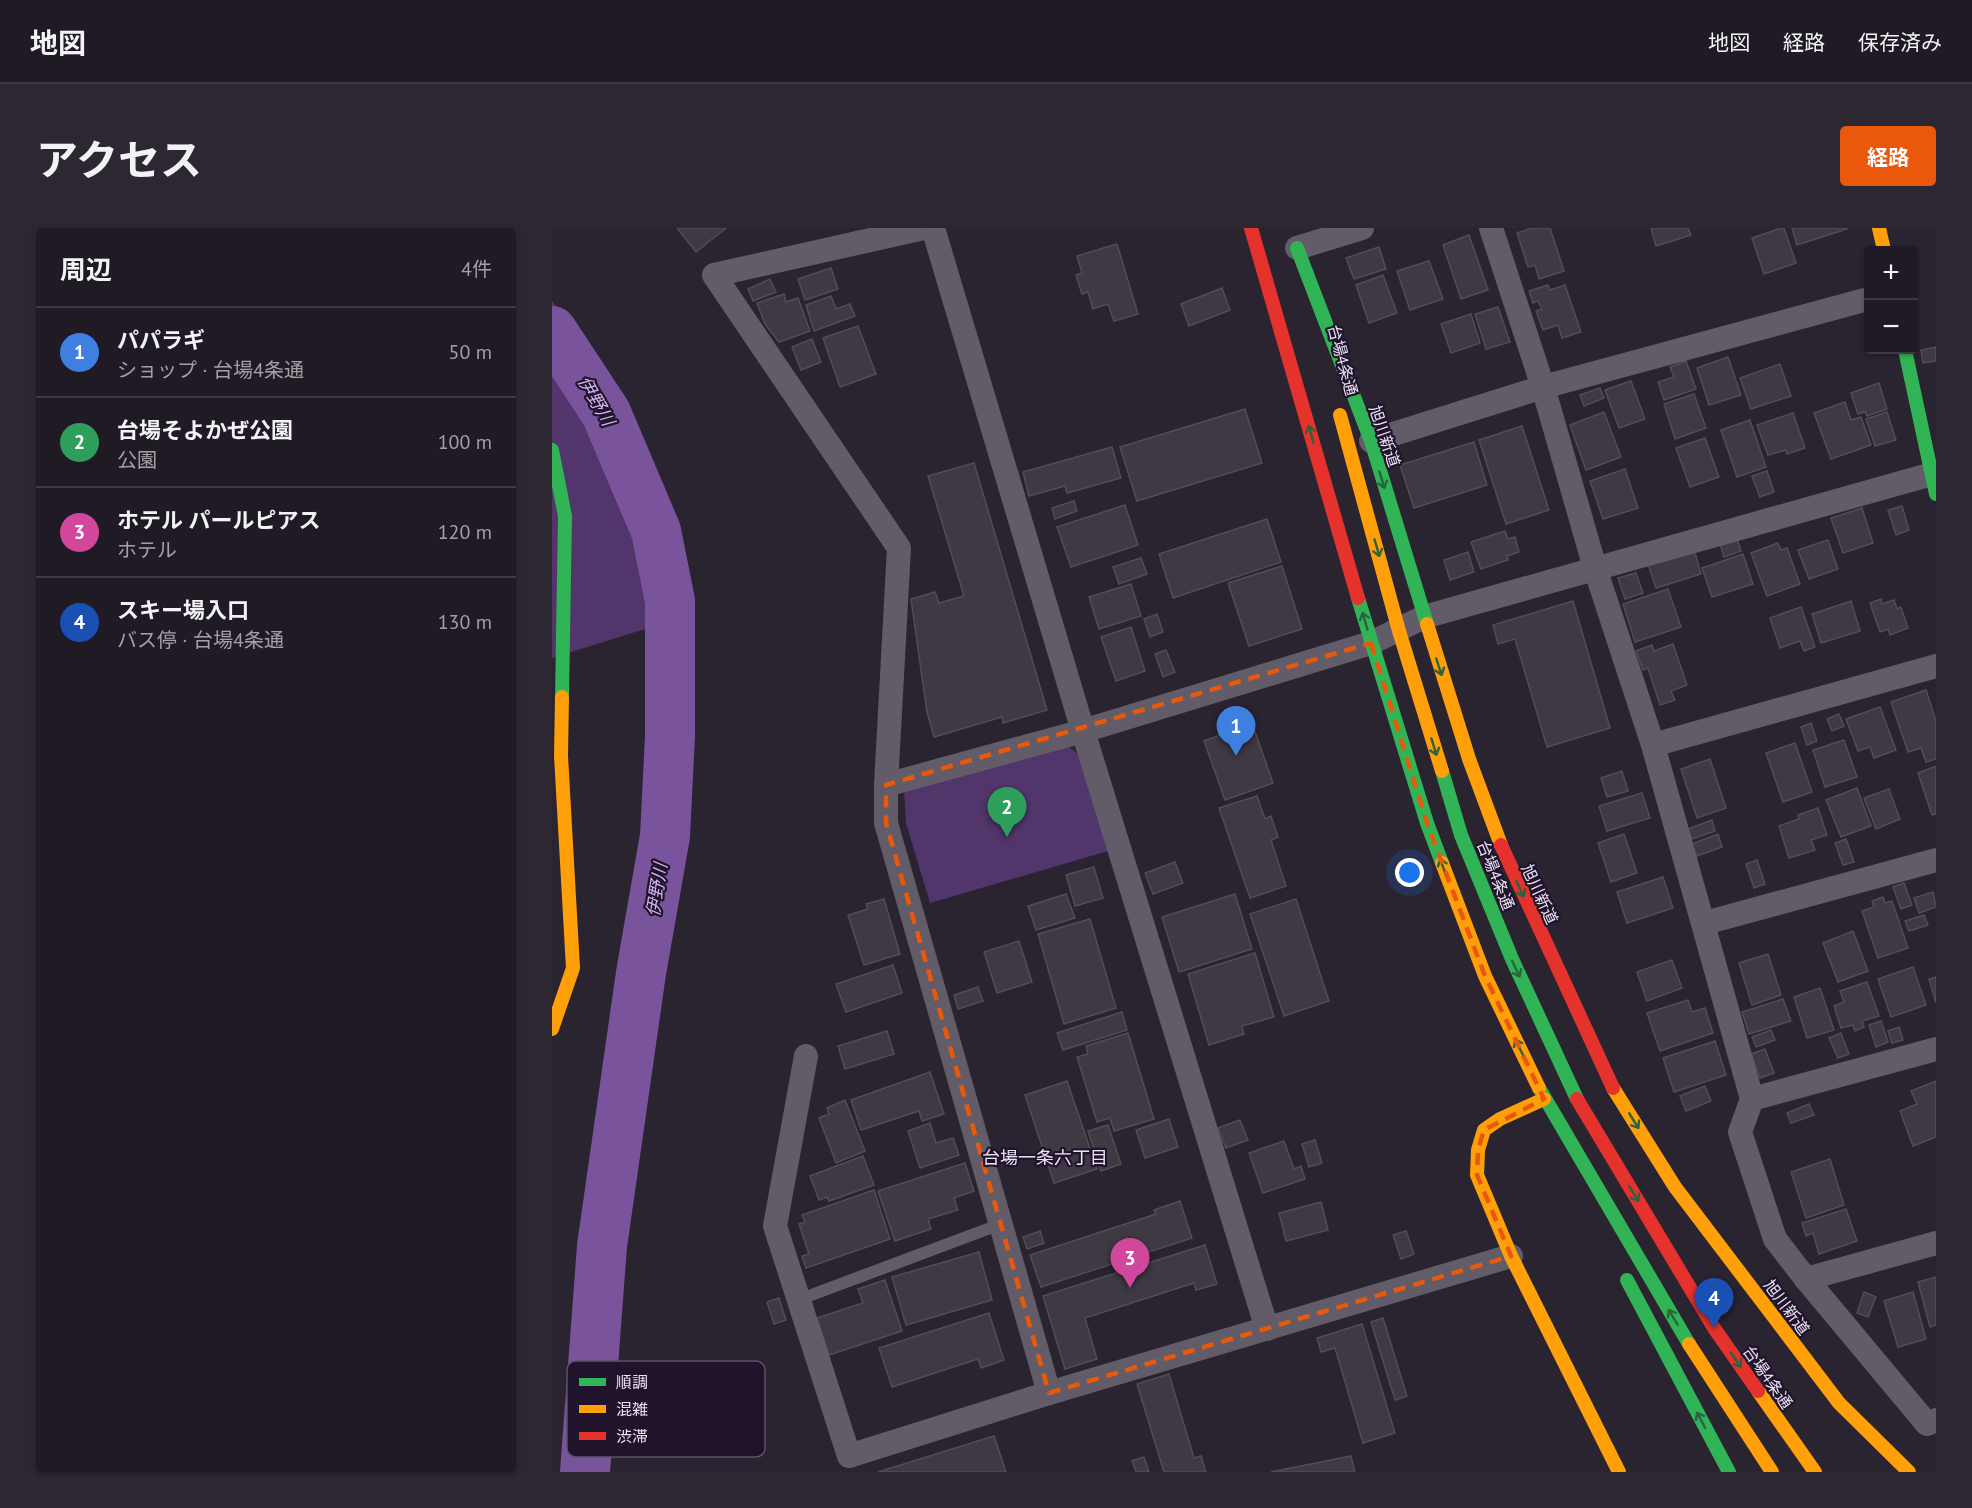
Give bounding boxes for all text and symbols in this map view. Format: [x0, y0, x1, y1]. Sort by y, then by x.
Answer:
text: 地図 [30, 24, 86, 61]
text: 地図 [1708, 29, 1750, 56]
text: 経路 [1783, 29, 1825, 56]
text: 保存済み [1858, 29, 1942, 56]
button: 経路 [1840, 126, 1936, 186]
text: アクセス [36, 132, 202, 187]
map controls [1864, 246, 1918, 354]
button: + [1864, 246, 1918, 300]
text: 周辺 [60, 253, 112, 286]
text: 4件 [461, 256, 492, 282]
button: − [1864, 300, 1918, 354]
street label: 台場4条通 [1324, 322, 1362, 398]
text: パパラギ [117, 326, 205, 354]
text: 1 [74, 339, 85, 365]
text: 50 m [449, 339, 492, 365]
text: ショップ · 台場4条通 [117, 357, 304, 383]
water label: 伊野川 [573, 372, 621, 432]
street label: 旭川新道 [1365, 402, 1405, 470]
text: 台場そよかぜ公園 [117, 416, 293, 444]
one-way arrow [1305, 425, 1316, 444]
text: 2 [74, 429, 85, 455]
text: 100 m [438, 429, 492, 455]
text: 公園 [117, 447, 157, 473]
one-way arrow [1377, 470, 1388, 489]
text: ホテル パールピアス [117, 506, 321, 534]
text: 3 [74, 519, 85, 545]
text: 120 m [438, 519, 492, 545]
text: ホテル [117, 537, 177, 563]
one-way arrow [1371, 538, 1383, 557]
text: スキー場入口 [117, 596, 249, 624]
text: 4 [74, 609, 85, 635]
text: 130 m [438, 609, 492, 635]
one-way arrow [1359, 612, 1370, 631]
text: バス停 · 台場4条通 [117, 627, 284, 653]
one-way arrow [1434, 657, 1445, 676]
pin: 1 [1216, 706, 1256, 756]
one-way arrow [1430, 737, 1441, 756]
pin: 2 [988, 788, 1026, 837]
street label: 台場4条通 [1473, 838, 1519, 912]
your location [1395, 858, 1424, 887]
one-way arrow [1437, 858, 1448, 877]
water label: 伊野川 [641, 859, 672, 918]
street label: 旭川新道 [1517, 861, 1563, 927]
one-way arrow [1515, 880, 1526, 898]
one-way arrow [1512, 960, 1523, 978]
one-way arrow [1512, 1038, 1524, 1056]
one-way arrow [1628, 1112, 1640, 1129]
district label: 台場一条六丁目 [982, 1146, 1108, 1169]
one-way arrow [1628, 1185, 1640, 1202]
pin: 3 [1110, 1238, 1150, 1288]
street label: 旭川新道 [1760, 1275, 1814, 1339]
pin: 4 [1694, 1278, 1734, 1328]
one-way arrow [1667, 1309, 1679, 1326]
street label: 台場4条通 [1739, 1341, 1797, 1413]
one-way arrow [1730, 1351, 1742, 1367]
legend [567, 1361, 765, 1457]
text: 順調 [616, 1372, 648, 1392]
text: 混雑 [616, 1399, 648, 1419]
one-way arrow [1695, 1412, 1706, 1430]
text: 渋滞 [616, 1426, 648, 1446]

